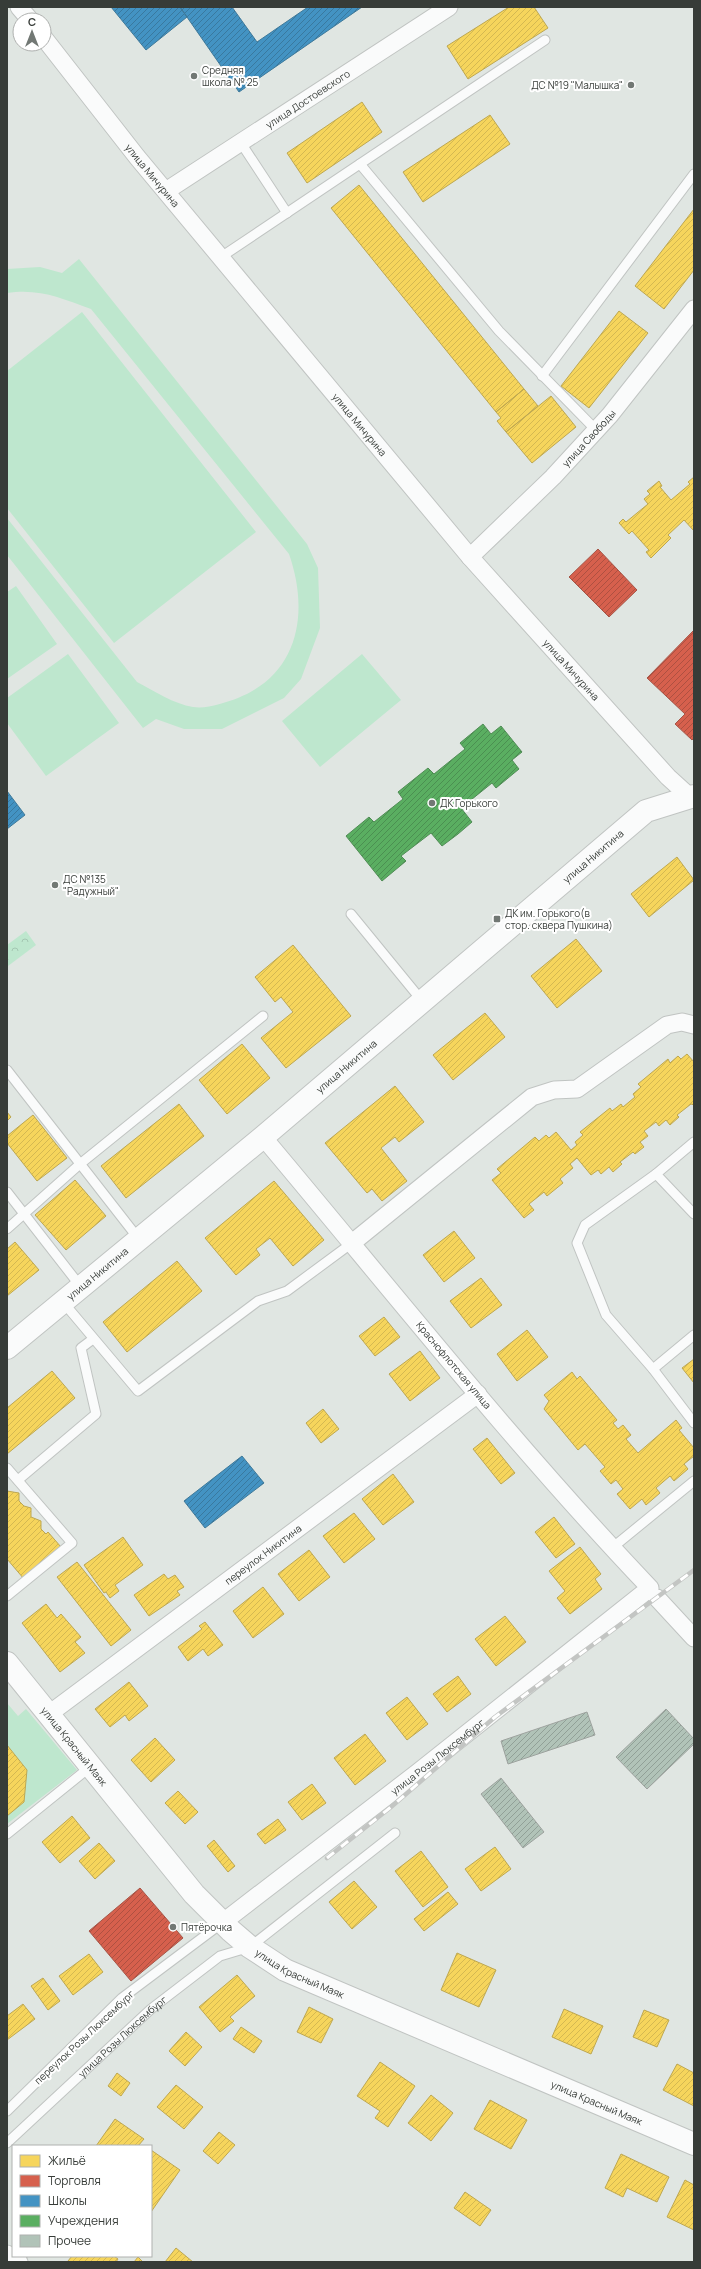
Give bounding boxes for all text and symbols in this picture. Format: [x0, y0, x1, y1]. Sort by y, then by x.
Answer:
north arrow [12, 12, 52, 52]
text: С [28, 14, 36, 29]
place label: Средняя школа № 25 [202, 63, 258, 89]
street label: улица Достоевского [263, 66, 353, 131]
marker: Средняя школа № 25 [189, 71, 199, 81]
place label: ДС №19 "Малышка" [531, 78, 623, 92]
marker: ДС №19 "Малышка" [626, 80, 636, 90]
street label: улица Мичурина [122, 141, 183, 210]
street label: улица Мичурина [329, 390, 390, 459]
street label: улица Свободы [559, 407, 619, 470]
street label: улица Мичурина [540, 636, 603, 703]
place label: ДК Горького [440, 796, 498, 810]
marker: ДК Горького [427, 798, 437, 808]
street label: улица Никитина [560, 826, 626, 886]
place label: ДС №135 "Радужный" [63, 872, 119, 898]
marker: ДС №135 "Радужный" [50, 880, 60, 890]
place label: ДК им. Горького(в стор. сквера Пушкина) [505, 906, 613, 932]
marker: ДК им. Горького(в стор. сквера Пушкина) [492, 914, 502, 924]
street label: улица Никитина [313, 1036, 380, 1096]
street label: улица Никитина [64, 1244, 131, 1303]
street label: Краснофлотская улица [413, 1318, 495, 1412]
street label: переулок Никитина [222, 1521, 304, 1588]
street label: улица Красный Маяк [38, 1704, 111, 1789]
street label: улица Розы Люксембург [388, 1715, 487, 1798]
place label: Пятёрочка [181, 1920, 232, 1934]
marker: Пятёрочка [168, 1922, 178, 1932]
street label: улица Красный Маяк [252, 1945, 347, 2002]
street label: переулок Розы Люксембург [31, 1987, 137, 2087]
street label: улица Розы Люксембург [75, 1992, 170, 2080]
street label: улица Красный Маяк [549, 2077, 646, 2129]
legend [12, 2145, 152, 2257]
text: Жильё [48, 2152, 86, 2169]
text: Торговля [48, 2172, 101, 2189]
text: Школы [48, 2192, 87, 2209]
text: Учреждения [48, 2212, 119, 2229]
text: Прочее [48, 2232, 91, 2249]

